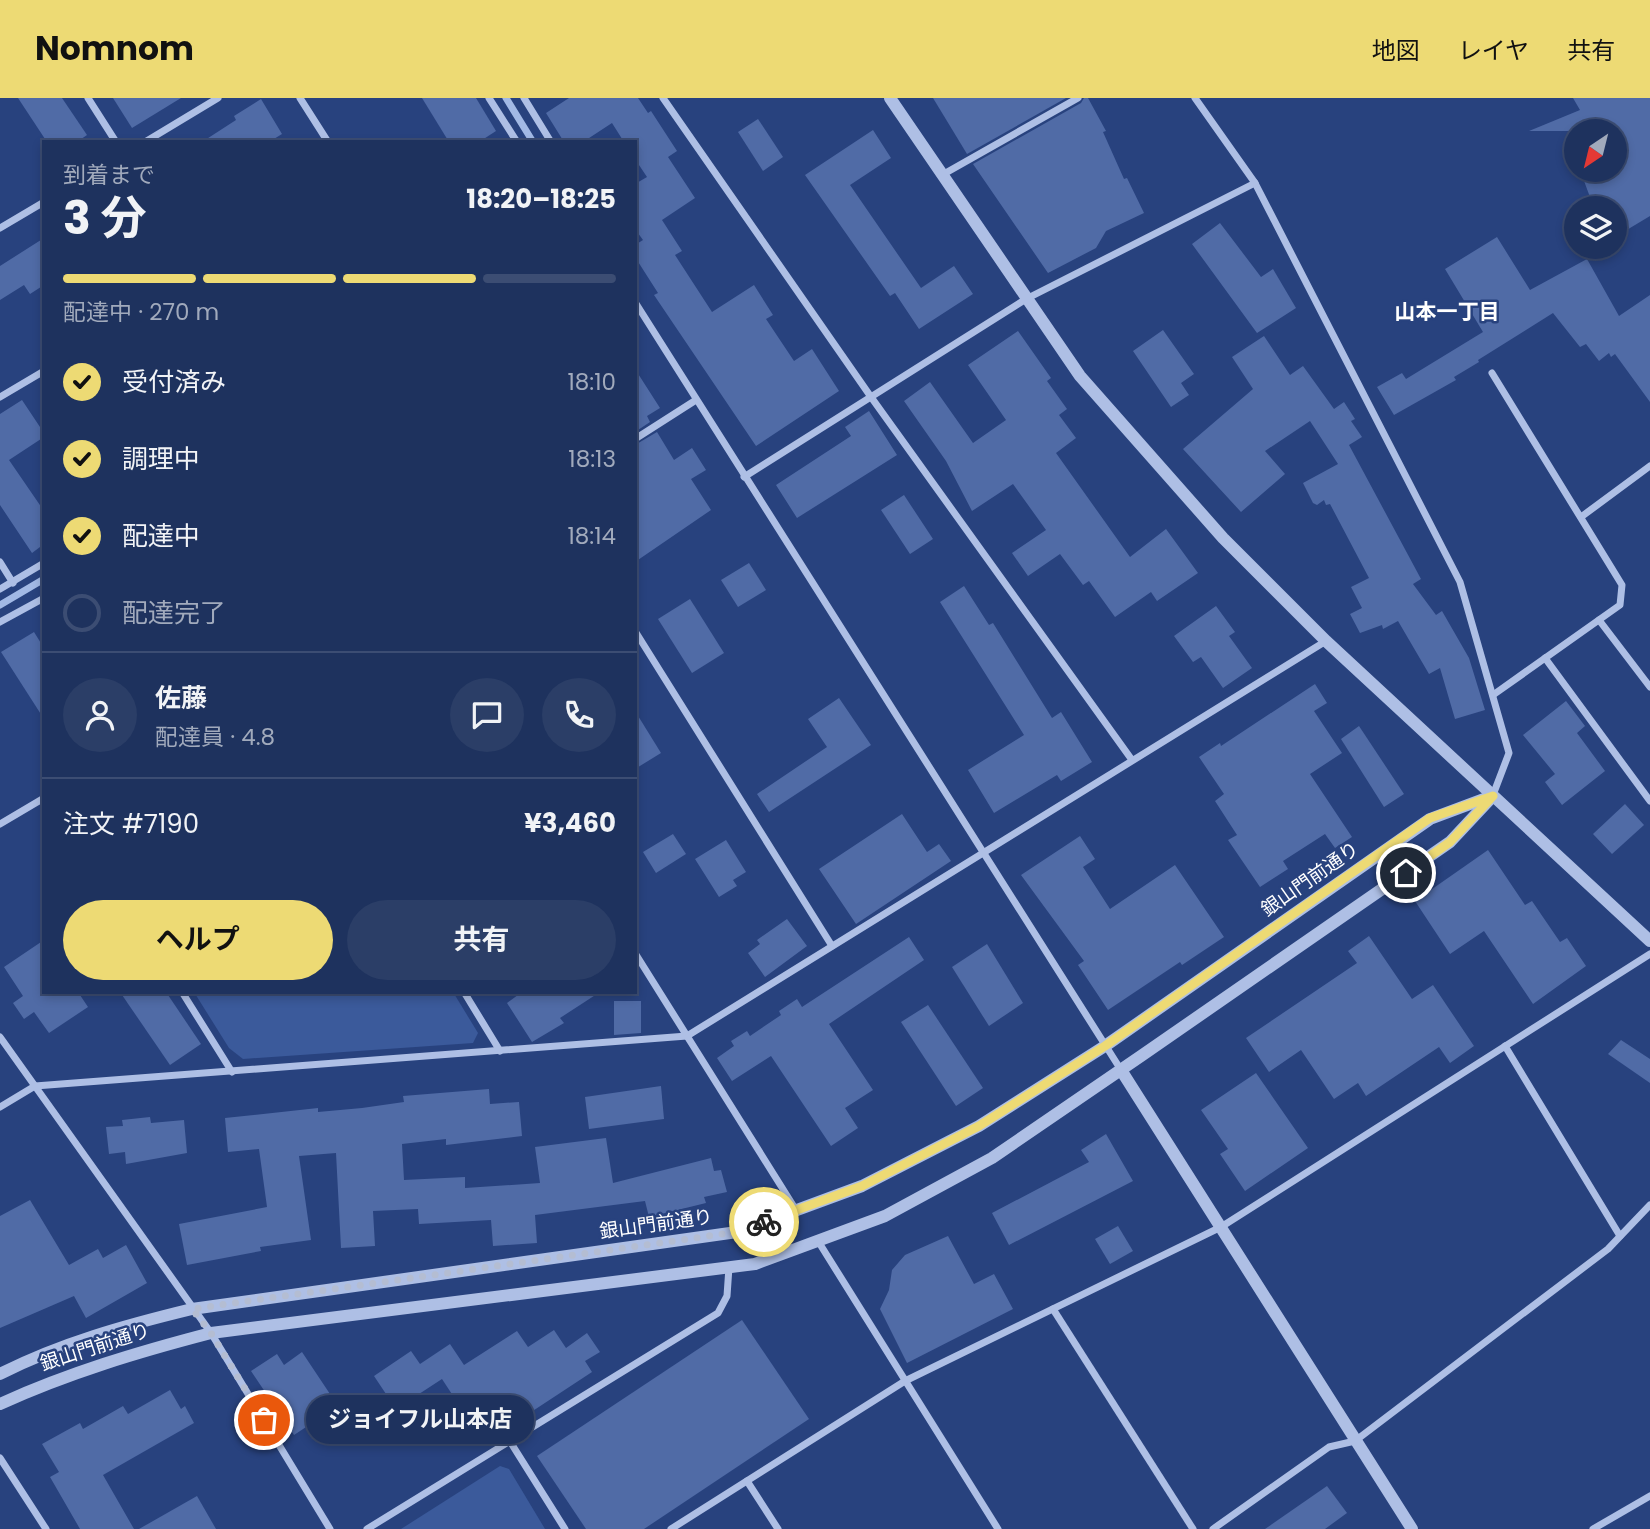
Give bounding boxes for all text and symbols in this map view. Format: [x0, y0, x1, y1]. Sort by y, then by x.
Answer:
text: Nomnom [35, 25, 194, 72]
text: 地図 [1372, 34, 1420, 67]
text: レイヤ [1458, 34, 1529, 67]
text: 共有 [1567, 34, 1615, 67]
north arrow [1564, 119, 1628, 182]
map controls [1564, 119, 1627, 259]
text: 到着まで [63, 159, 155, 191]
text: 18:20–18:25 [466, 181, 616, 217]
text: 3 分 [63, 186, 147, 250]
button: layers [1564, 196, 1627, 259]
text: 配達中 · 270 m [63, 296, 219, 328]
district label: 山本一丁目 [1395, 297, 1500, 326]
icon: check [63, 363, 101, 401]
text: 受付済み [122, 364, 226, 400]
text: 18:10 [567, 366, 616, 398]
icon: check [63, 440, 101, 478]
text: 調理中 [122, 441, 200, 477]
text: 18:13 [568, 443, 616, 475]
icon: check [63, 517, 101, 555]
text: 配達中 [122, 518, 200, 554]
text: 18:14 [567, 520, 616, 552]
text: 配達完了 [122, 595, 226, 631]
button: person [63, 678, 137, 752]
button: chat [450, 678, 524, 752]
button: phone [542, 678, 616, 752]
text: 佐藤 [155, 680, 207, 716]
text: 配達員 · 4.8 [155, 721, 275, 753]
text: ¥3,460 [524, 805, 616, 841]
text: 注文 #7190 [63, 806, 199, 842]
street label: 銀山門前通り [1256, 835, 1364, 923]
pin [1376, 843, 1436, 903]
icon: home [1387, 854, 1425, 892]
button: ヘルプ [63, 900, 333, 980]
button: 共有 [347, 900, 616, 980]
courier [729, 1187, 799, 1257]
street label: 銀山門前通り [598, 1203, 714, 1245]
icon: bike [745, 1203, 783, 1241]
street label: 銀山門前通り [37, 1317, 153, 1377]
pin [234, 1390, 294, 1450]
callout: ジョイフル山本店 [306, 1396, 534, 1444]
icon: bag [245, 1401, 283, 1439]
text: ジョイフル山本店 [328, 1403, 512, 1435]

